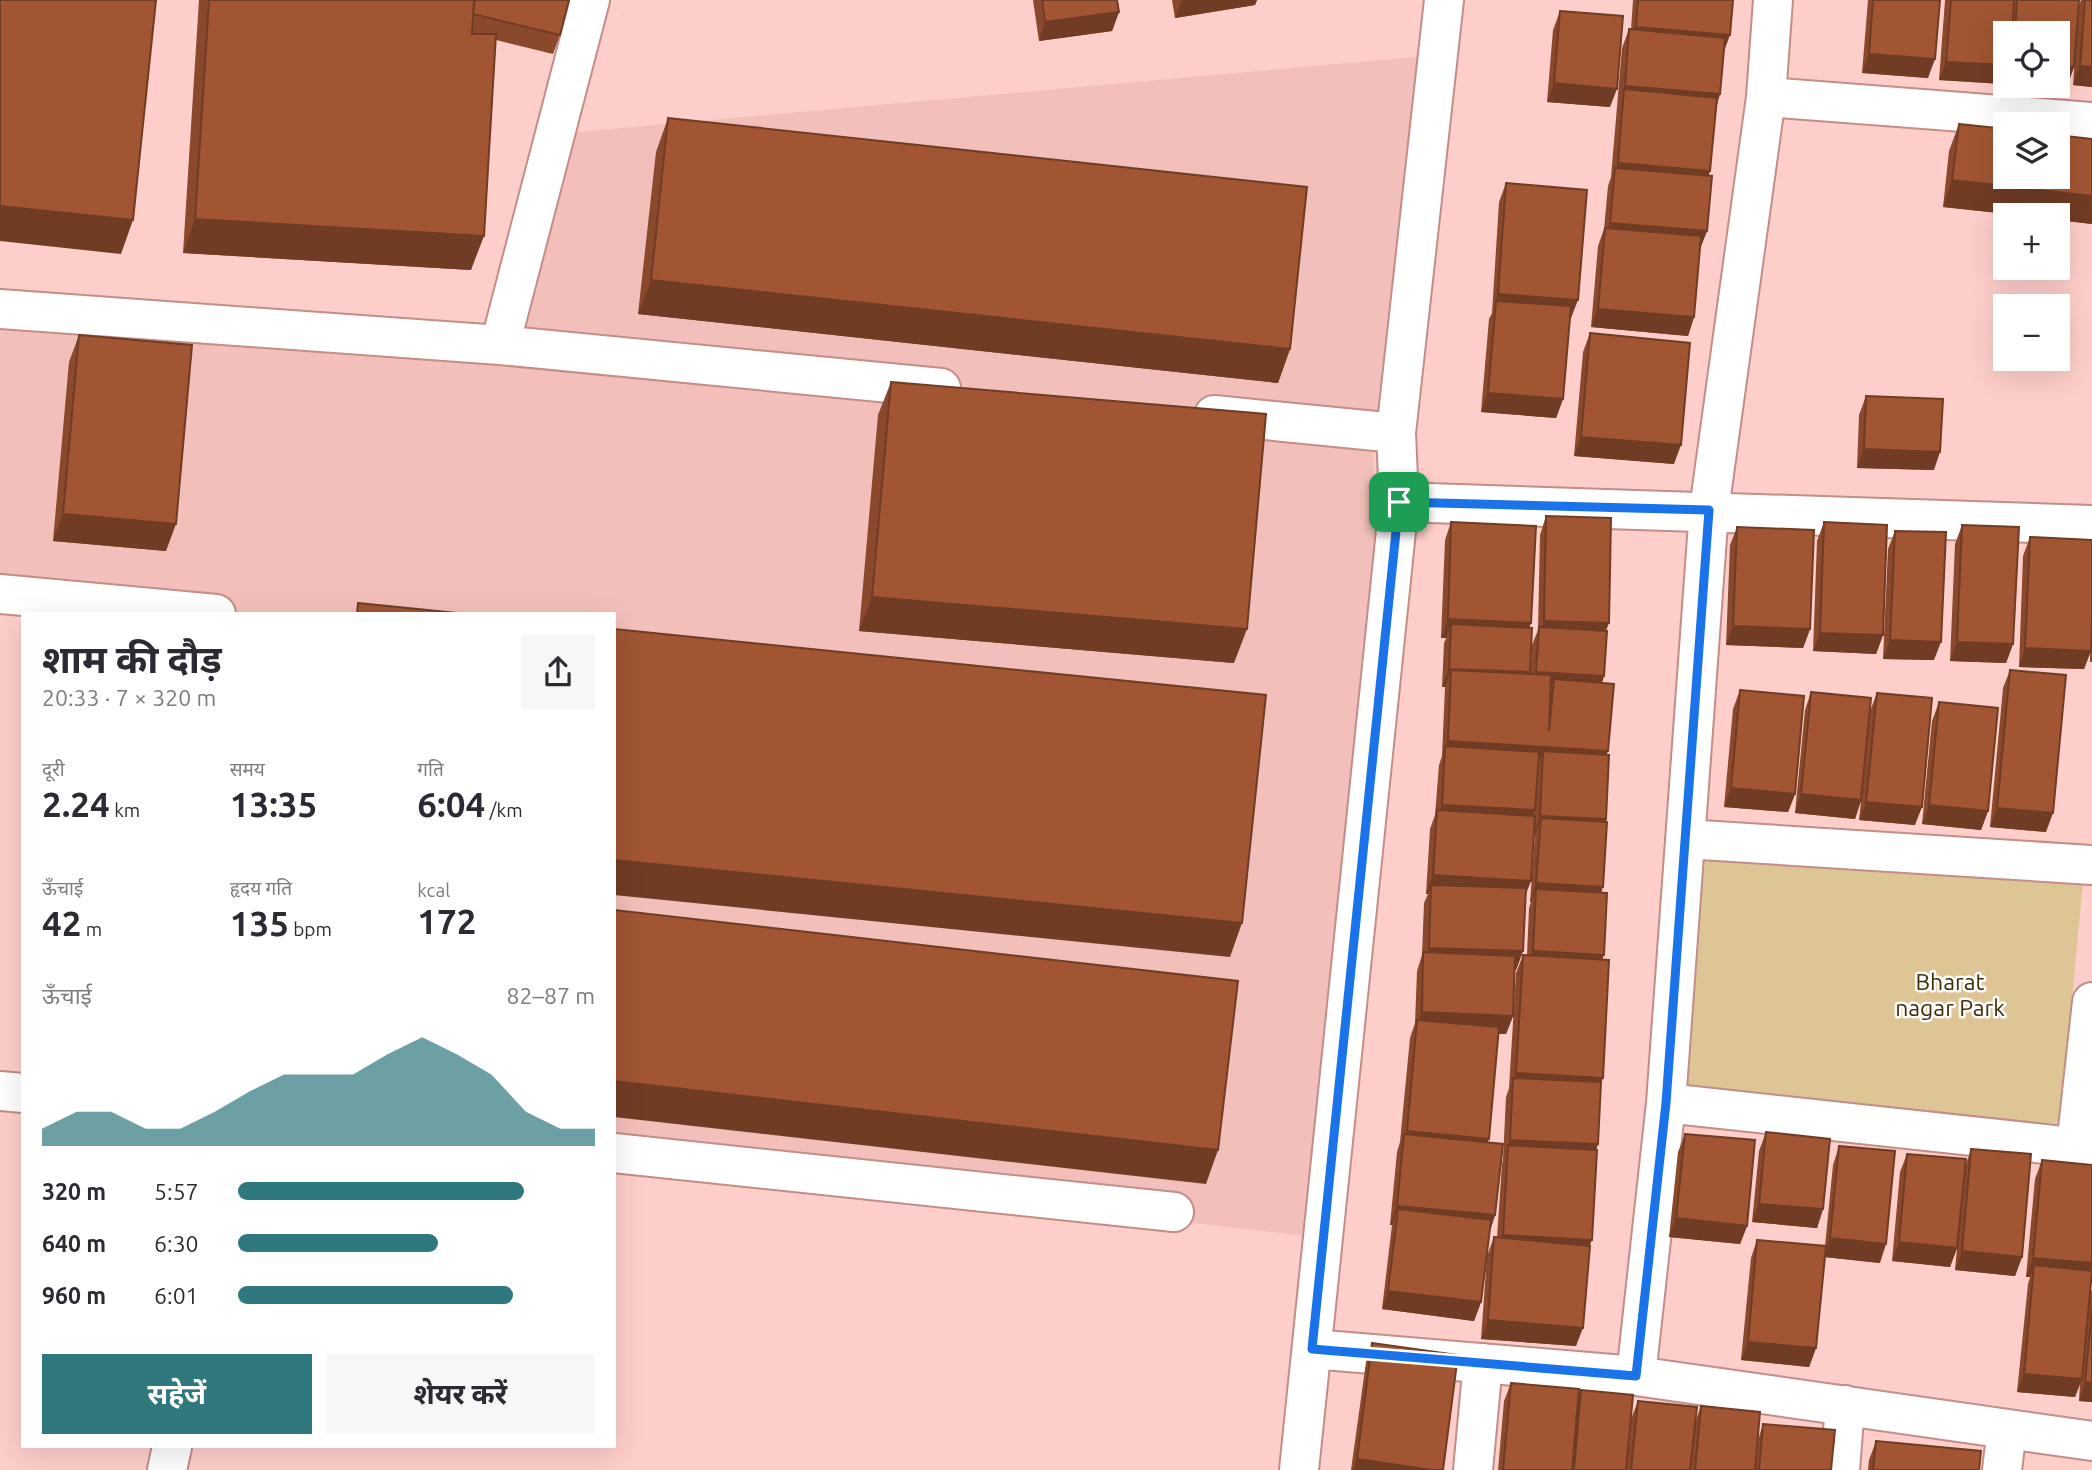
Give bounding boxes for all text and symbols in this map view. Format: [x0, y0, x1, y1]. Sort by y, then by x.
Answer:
map controls [1993, 21, 2070, 371]
button: locate [1993, 21, 2070, 98]
button: layers [1993, 112, 2070, 189]
button: + [1993, 203, 2070, 280]
button: − [1993, 294, 2070, 371]
pin [1369, 472, 1429, 532]
icon: arrive [1380, 483, 1418, 521]
button: share [521, 635, 595, 709]
text: शाम की दौड़ [42, 638, 222, 680]
text: 20:33 · 7 × 320 m [42, 685, 216, 710]
text: दूरी [42, 758, 65, 780]
text: समय [230, 758, 265, 780]
text: गति [417, 758, 444, 780]
text: 2.24 [42, 784, 110, 824]
text: 13:35 [230, 784, 317, 824]
text: 6:04 [417, 784, 485, 824]
text: km [110, 799, 140, 821]
text: /km [485, 799, 523, 821]
text: ऊँचाई [42, 877, 83, 899]
text: हृदय गति [230, 877, 292, 899]
text: kcal [417, 879, 450, 901]
text: 172 [417, 901, 477, 941]
text: 42 [42, 903, 81, 943]
text: 135 [230, 903, 289, 943]
text: m [81, 918, 102, 940]
text: bpm [289, 918, 332, 940]
park label: Bharat nagar Park [1895, 969, 2005, 1020]
text: ऊँचाई [42, 983, 92, 1008]
text: 82–87 m [507, 983, 595, 1008]
text: 320 m [42, 1179, 106, 1204]
text: 5:57 [154, 1179, 199, 1204]
text: 640 m [42, 1231, 106, 1256]
text: 6:30 [154, 1231, 199, 1256]
text: 960 m [42, 1283, 106, 1308]
text: 6:01 [154, 1283, 199, 1308]
button: सहेजें [42, 1354, 312, 1434]
button: शेयर करें [326, 1354, 595, 1434]

